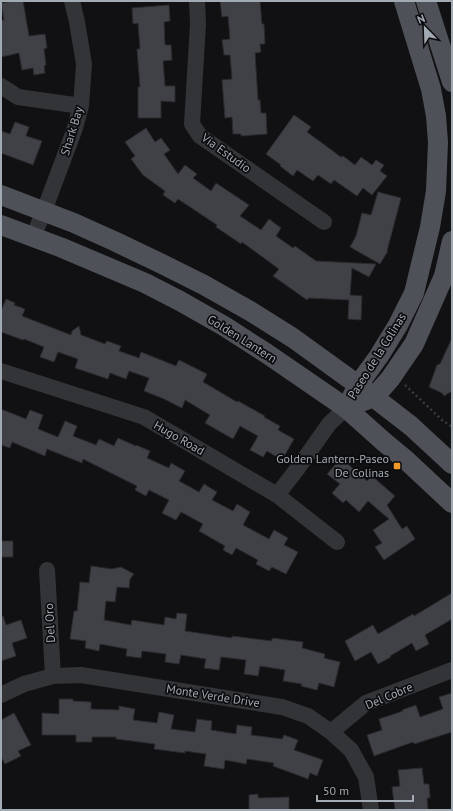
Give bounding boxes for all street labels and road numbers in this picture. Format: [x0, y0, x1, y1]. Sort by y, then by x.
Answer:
street label: Shark Bay [57, 104, 86, 157]
street label: Via Estudio [198, 129, 254, 176]
street label: Paseo de la Colinas [344, 310, 409, 401]
street label: Golden Lantern [205, 311, 280, 366]
street label: Hugo Road [151, 417, 207, 458]
street label: Del Oro [41, 603, 58, 643]
street label: Del Cobre [363, 679, 415, 712]
street label: Monte Verde Drive [165, 681, 261, 710]

